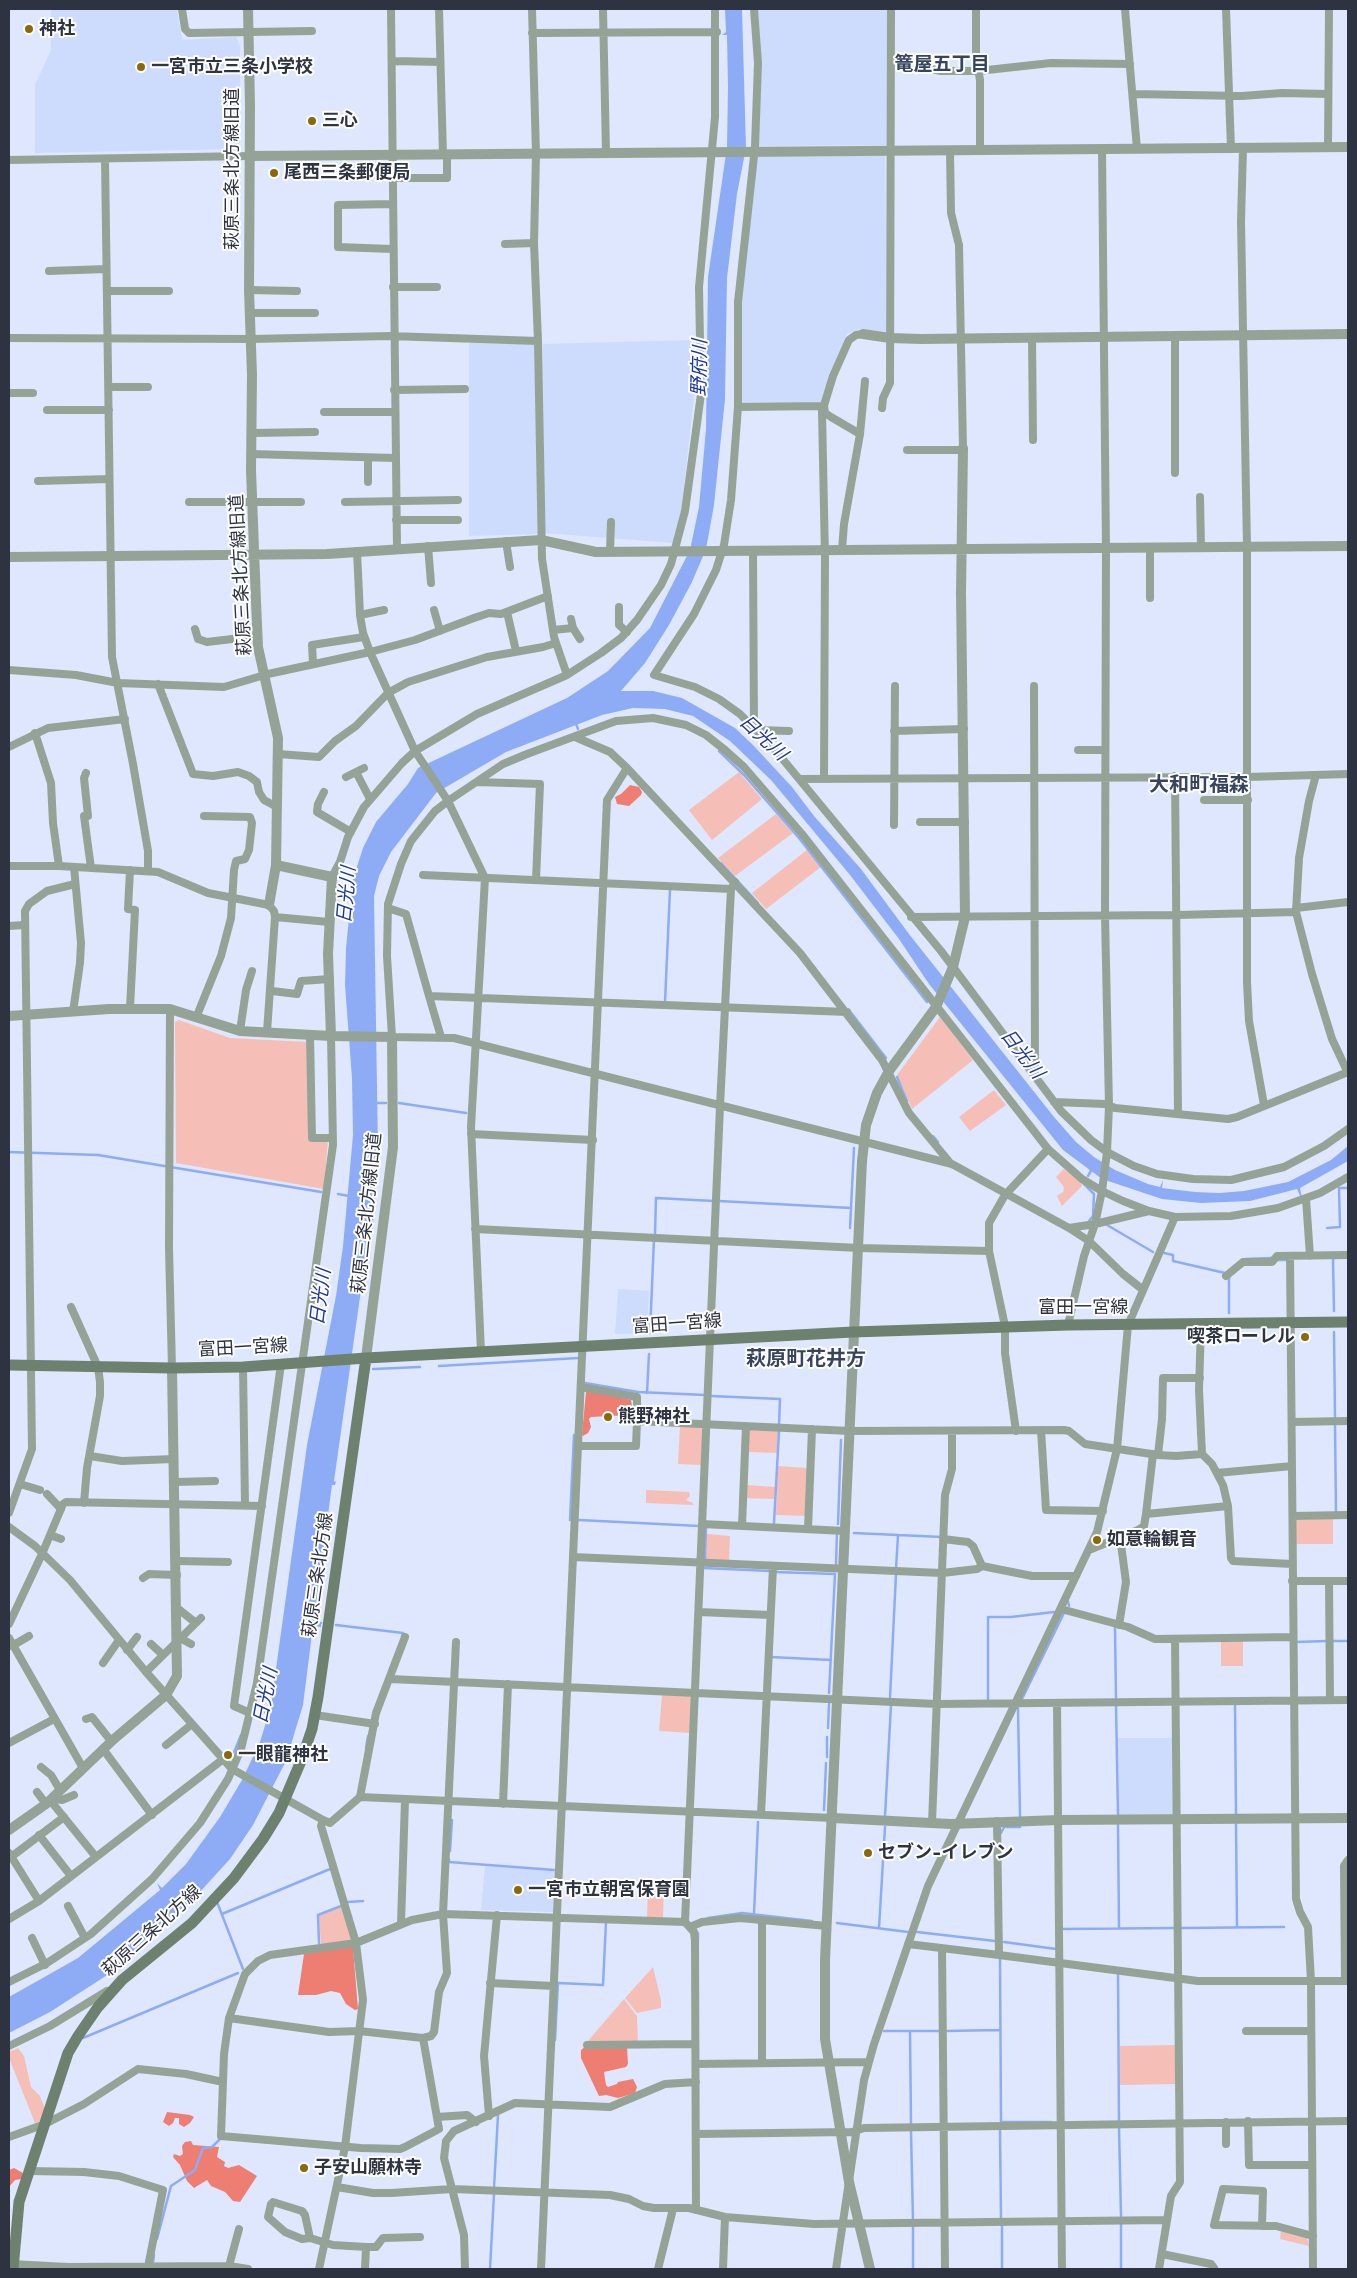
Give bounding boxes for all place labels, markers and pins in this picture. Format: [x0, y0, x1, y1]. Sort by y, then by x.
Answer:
place label: 神社 [39, 18, 75, 40]
marker: 神社 [23, 23, 35, 35]
place label: 一宮市立三条小学校 [151, 56, 313, 78]
marker: 一宮市立三条小学校 [135, 61, 147, 73]
place label: 三心 [322, 110, 358, 132]
marker: 三心 [306, 115, 318, 127]
place label: 尾西三条郵便局 [284, 162, 410, 184]
marker: 尾西三条郵便局 [268, 167, 280, 179]
place label: 喫茶ローレル [1187, 1326, 1295, 1348]
marker: 喫茶ローレル [1299, 1331, 1311, 1343]
place label: 熊野神社 [618, 1406, 690, 1428]
marker: 熊野神社 [602, 1411, 614, 1423]
place label: 如意輪観音 [1107, 1529, 1197, 1551]
marker: 如意輪観音 [1091, 1534, 1103, 1546]
place label: 一眼龍神社 [238, 1744, 328, 1766]
marker: 一眼龍神社 [222, 1749, 234, 1761]
place label: セブン-イレブン [878, 1842, 1014, 1864]
marker: セブン-イレブン [862, 1847, 874, 1859]
place label: 一宮市立朝宮保育園 [528, 1879, 690, 1901]
marker: 一宮市立朝宮保育園 [512, 1884, 524, 1896]
place label: 子安山願林寺 [314, 2157, 422, 2179]
marker: 子安山願林寺 [298, 2162, 310, 2174]

